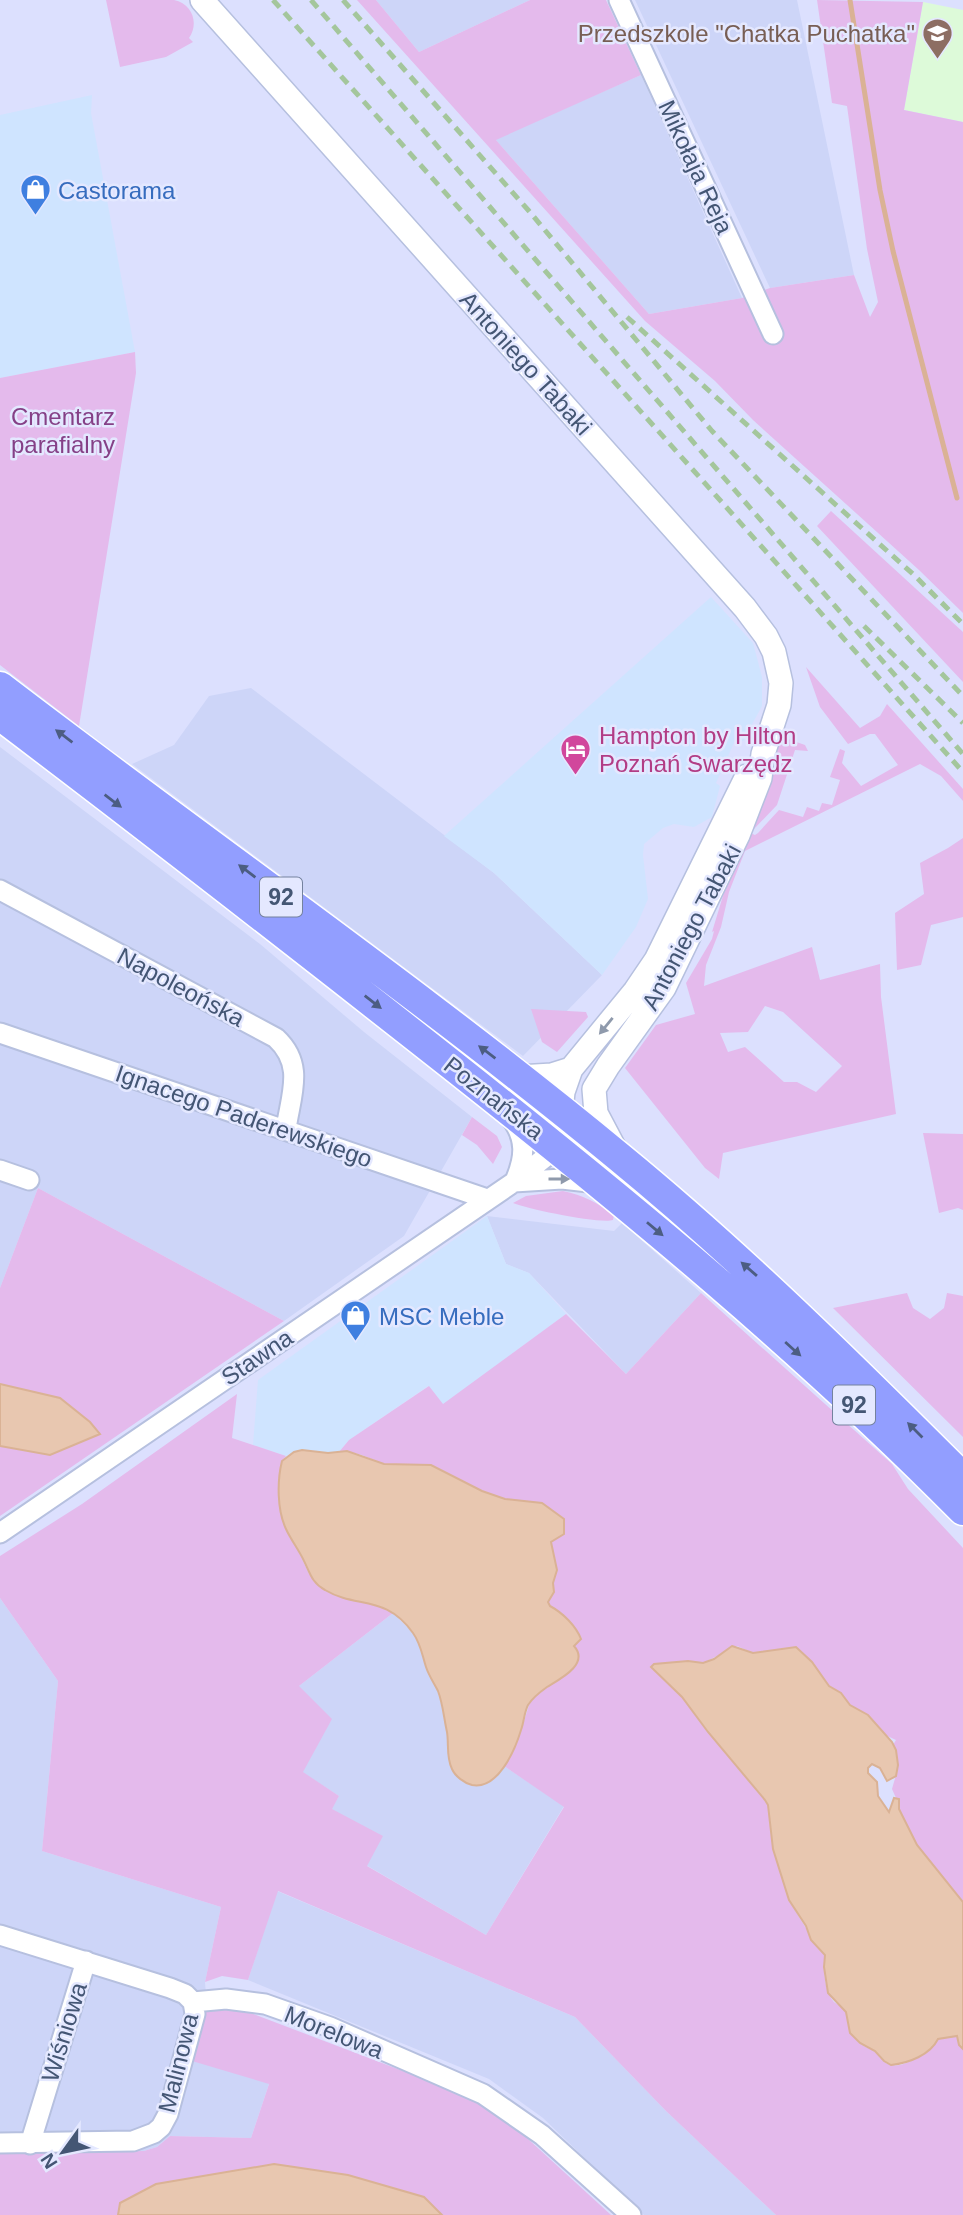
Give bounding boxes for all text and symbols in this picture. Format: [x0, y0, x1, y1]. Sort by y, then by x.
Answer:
school or university icon: Przedszkole "Chatka Puchatka" [921, 16, 955, 60]
place label: Przedszkole "Chatka Puchatka" [578, 20, 915, 47]
street label: Mikołaja Reja [653, 96, 739, 239]
shop icon: Castorama [18, 173, 52, 217]
place label: Castorama [58, 177, 176, 204]
street label: Antoniego Tabaki [455, 286, 597, 440]
park label: Cmentarz parafialny [11, 403, 115, 458]
place label: Hampton by Hilton Poznań Swarzędz [599, 722, 796, 777]
one-way arrow [55, 729, 73, 743]
hotel icon: Hampton by Hilton Poznań Swarzędz [559, 732, 593, 776]
one-way arrow [103, 793, 121, 808]
street label: Antoniego Tabaki [636, 840, 746, 1014]
one-way arrow [238, 864, 256, 879]
road number: 92 [260, 877, 302, 916]
street label: Napoleońska [113, 942, 250, 1032]
one-way arrow [363, 995, 381, 1010]
one-way arrow [599, 1018, 614, 1035]
one-way arrow [478, 1046, 496, 1060]
street label: Poznańska [439, 1051, 550, 1146]
street label: Ignacego Paderewskiego [112, 1059, 376, 1173]
one-way arrow [548, 1173, 570, 1185]
one-way arrow [646, 1221, 663, 1236]
one-way arrow [740, 1261, 758, 1277]
shop icon: MSC Meble [339, 1299, 373, 1343]
place label: MSC Meble [379, 1303, 504, 1330]
street label: Stawna [216, 1323, 298, 1391]
one-way arrow [784, 1341, 802, 1357]
road number: 92 [833, 1386, 875, 1424]
one-way arrow [906, 1421, 923, 1438]
street label: Wiśniowa [36, 1978, 92, 2085]
street label: Morelowa [281, 2000, 388, 2064]
street label: Malinowa [153, 2010, 204, 2115]
north arrow [28, 2117, 98, 2187]
text: N [37, 2150, 62, 2172]

